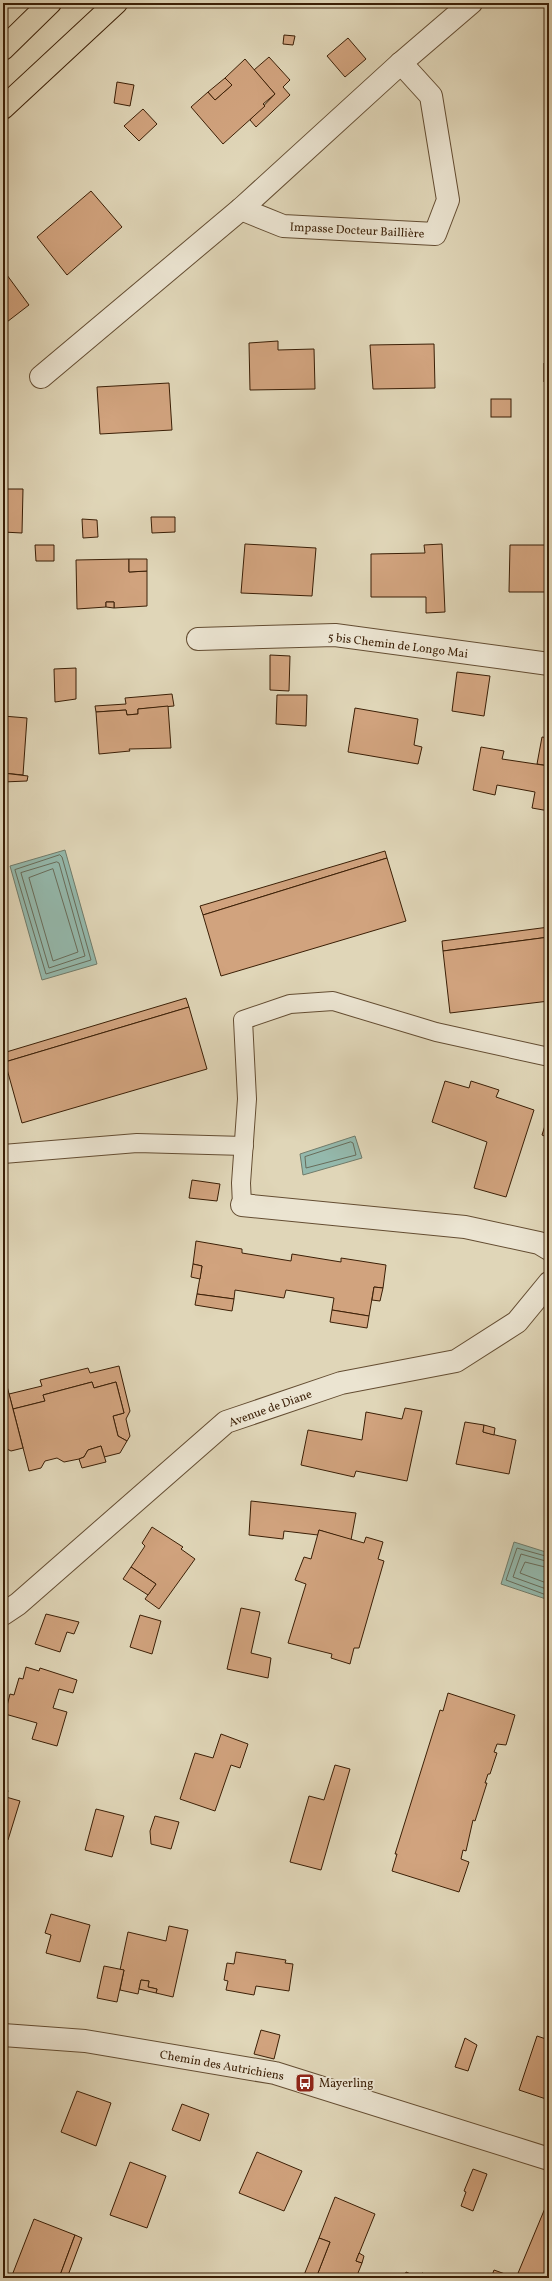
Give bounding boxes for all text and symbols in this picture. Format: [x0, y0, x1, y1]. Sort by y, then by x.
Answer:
street label: Impasse Docteur Baillière [289, 219, 425, 243]
street label: 5 bis Chemin de Longo Mai [327, 629, 469, 663]
street label: Avenue de Diane [226, 1386, 315, 1431]
street label: Chemin des Autrichiens [158, 2047, 285, 2085]
bus stop icon: Mayerling [294, 2072, 316, 2094]
place label: Mayerling [319, 2076, 373, 2092]

